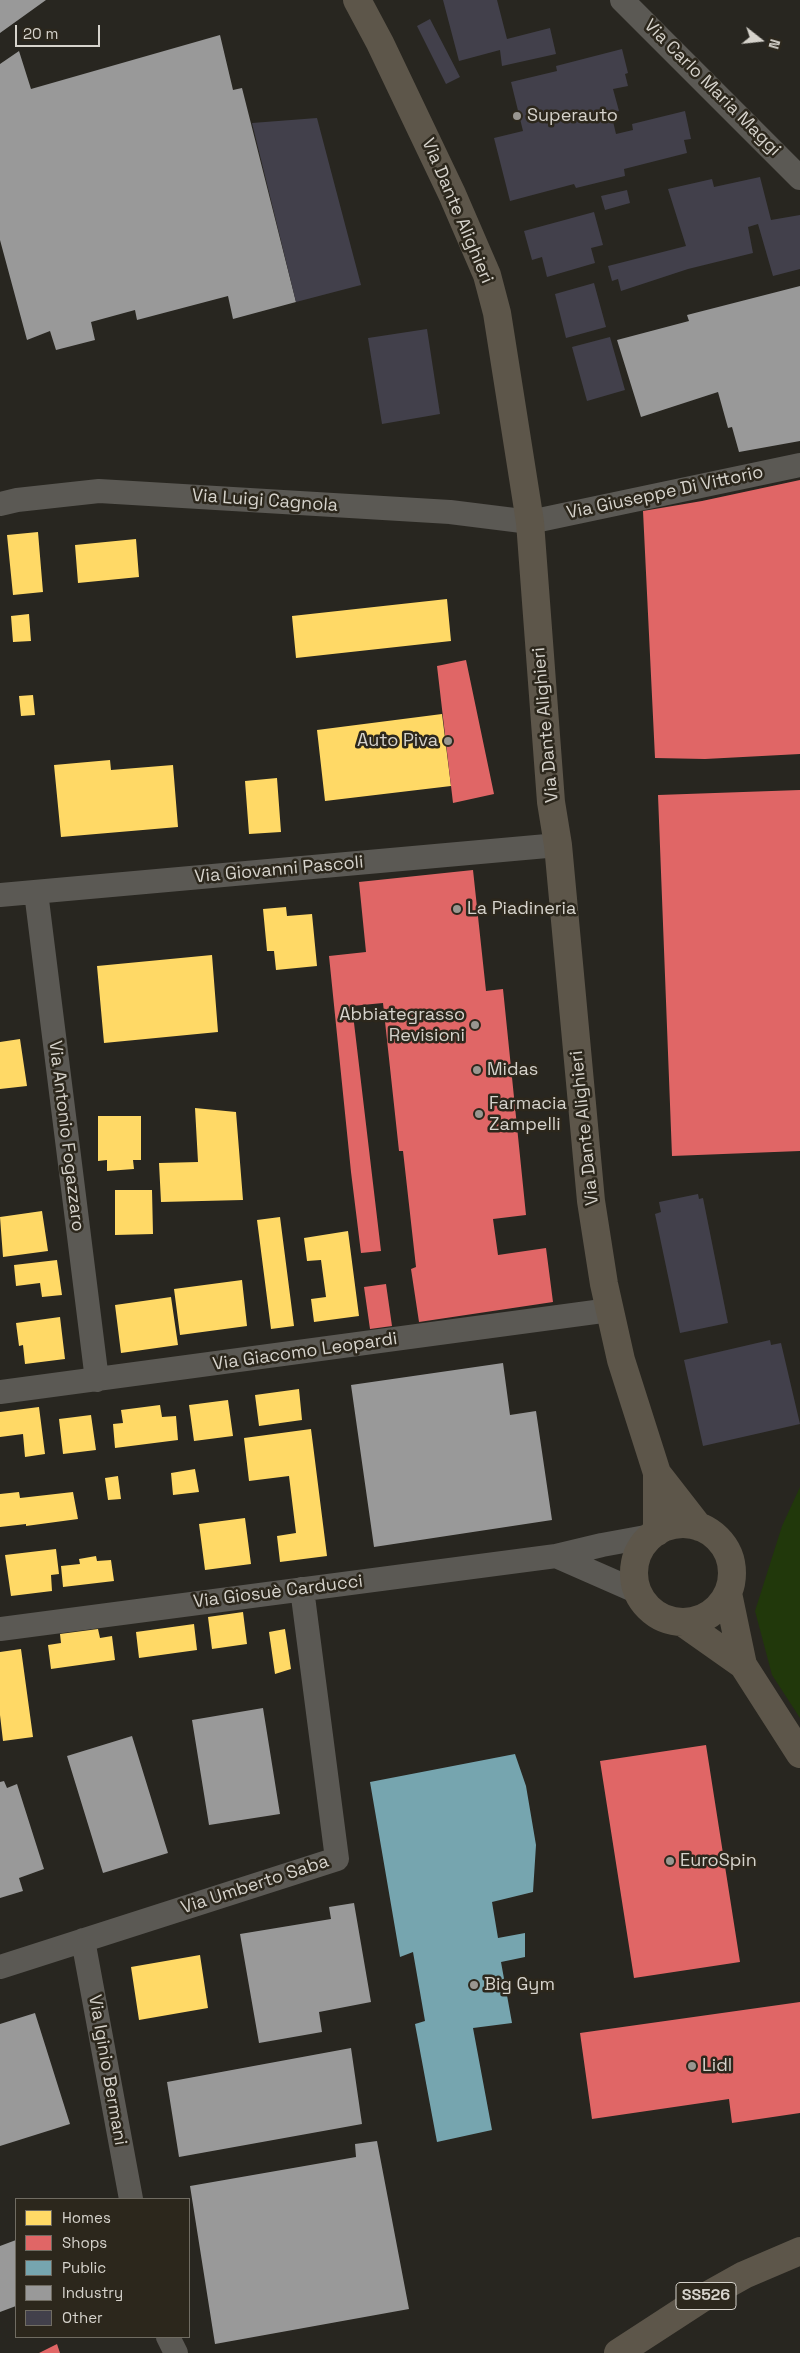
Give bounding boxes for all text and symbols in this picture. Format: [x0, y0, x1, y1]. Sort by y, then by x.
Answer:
scale bar [18, 15, 102, 47]
street label: Via Carlo Maria Maggi [639, 15, 785, 161]
north arrow [735, 15, 785, 65]
text: 20 m [23, 24, 58, 43]
text: N [764, 37, 784, 51]
place label: Superauto [527, 105, 618, 127]
marker: Superauto [511, 110, 523, 122]
street label: Via Dante Alighieri [417, 135, 497, 287]
street label: Via Giuseppe Di Vittorio [565, 462, 765, 524]
street label: Via Luigi Cagnola [191, 485, 339, 517]
street label: Via Dante Alighieri [528, 646, 564, 804]
place label: Auto Piva [357, 730, 438, 752]
marker: Auto Piva [442, 735, 454, 747]
street label: Via Giovanni Pascoli [194, 852, 364, 888]
place label: La Piadineria [467, 898, 576, 920]
marker: La Piadineria [451, 903, 463, 915]
place label: Abbiategrasso Revisioni [339, 1004, 465, 1046]
marker: Abbiategrasso Revisioni [469, 1019, 481, 1031]
street label: Via Antonio Fogazzaro [44, 1039, 88, 1233]
street label: Via Dante Alighieri [566, 1049, 604, 1207]
place label: Midas [487, 1059, 538, 1081]
marker: Midas [471, 1064, 483, 1076]
place label: Farmacia Zampelli [489, 1093, 567, 1136]
marker: Farmacia Zampelli [473, 1108, 485, 1120]
street label: Via Giacomo Leopardi [211, 1328, 399, 1376]
street label: Via Giosuè Carducci [192, 1571, 364, 1613]
place label: EuroSpin [680, 1850, 757, 1872]
street label: Via Umberto Saba [178, 1851, 332, 1919]
marker: EuroSpin [664, 1855, 676, 1867]
place label: Big Gym [484, 1974, 555, 1996]
marker: Big Gym [468, 1979, 480, 1991]
street label: Via Iginio Bermani [83, 1993, 131, 2147]
place label: Lidl [702, 2055, 732, 2077]
marker: Lidl [686, 2060, 698, 2072]
legend [15, 2198, 190, 2338]
text: Homes [62, 2208, 111, 2227]
text: Shops [62, 2233, 107, 2252]
text: Public [62, 2258, 106, 2277]
road number: SS526 [676, 2282, 736, 2310]
text: Industry [62, 2283, 123, 2302]
text: Other [62, 2308, 103, 2327]

